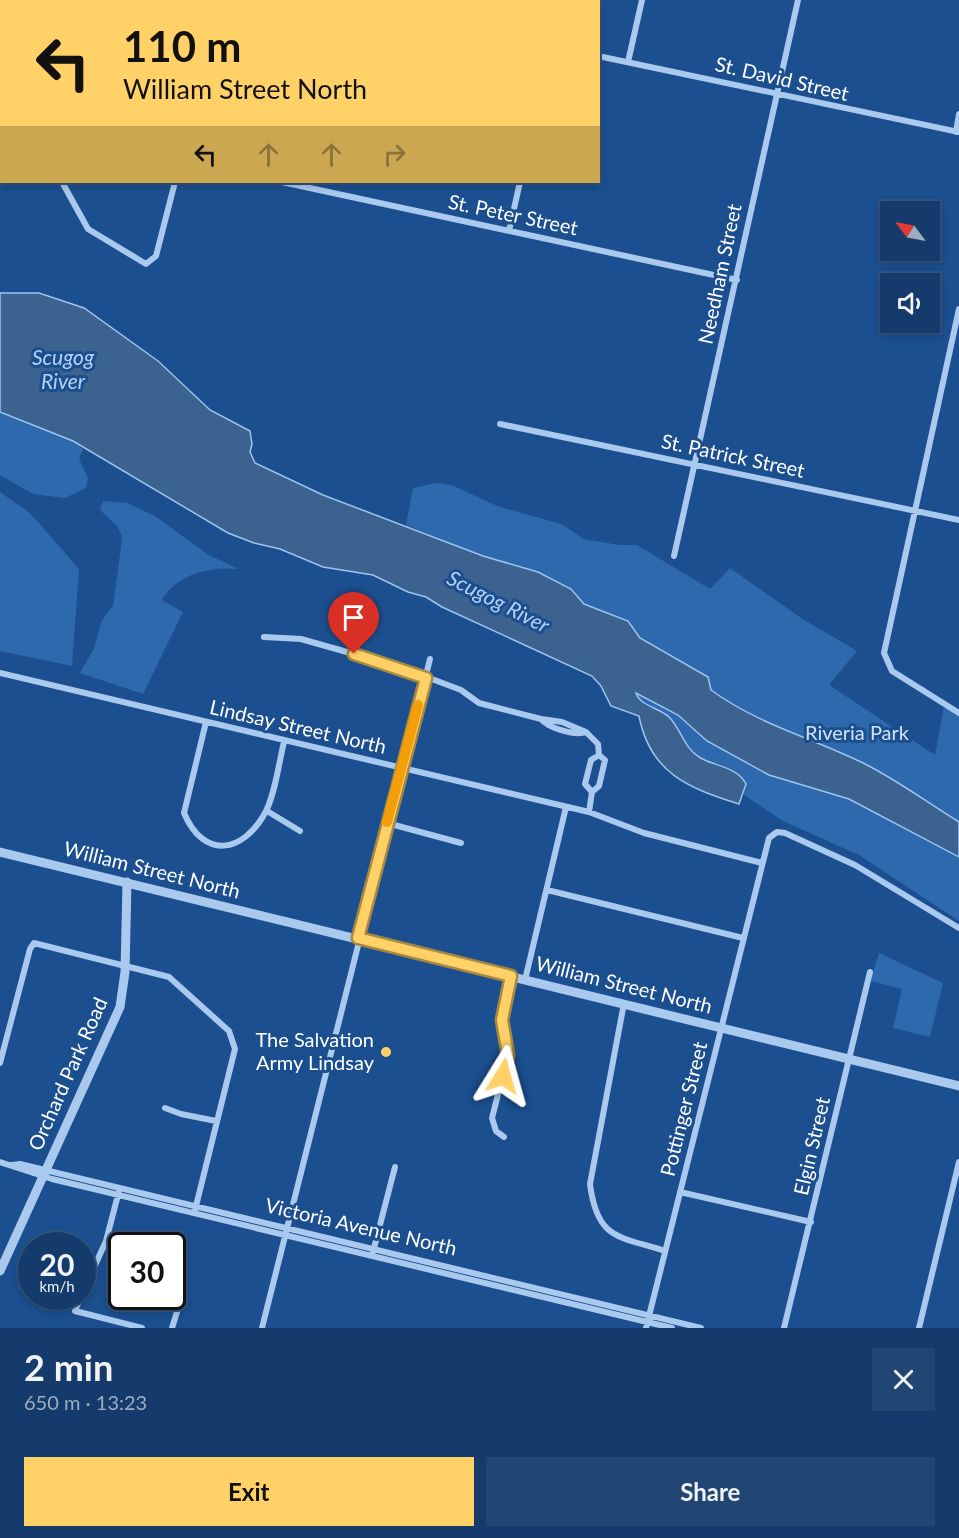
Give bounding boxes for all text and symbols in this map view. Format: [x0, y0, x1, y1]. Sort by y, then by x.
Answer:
text: 110 m [123, 21, 241, 71]
icon: left [24, 24, 102, 102]
street label: St. David Street [713, 51, 851, 105]
text: William Street North [123, 72, 367, 105]
icon: left [189, 138, 222, 171]
icon: ahead [252, 138, 285, 171]
icon: ahead [315, 138, 348, 171]
icon: right [378, 138, 411, 171]
street label: St. Peter Street [446, 189, 580, 239]
north arrow [880, 201, 940, 261]
map controls [880, 201, 940, 333]
street label: Needham Street [692, 202, 746, 346]
button: sound [880, 273, 940, 333]
water label: Scugog River [32, 344, 95, 393]
street label: St. Patrick Street [659, 428, 807, 482]
water label: Scugog River [444, 564, 555, 637]
pin [328, 592, 379, 654]
icon: arrive [337, 601, 370, 634]
street label: Lindsay Street North [208, 694, 389, 758]
park label: Riveria Park [805, 720, 910, 744]
street label: William Street North [62, 836, 243, 903]
street label: William Street North [534, 951, 715, 1018]
street label: Orchard Park Road [23, 993, 112, 1154]
place label: The Salvation Army Lindsay [255, 1027, 375, 1074]
street label: Pottinger Street [655, 1039, 711, 1179]
position arrow [471, 1044, 535, 1108]
marker: The Salvation Army Lindsay [379, 1045, 393, 1059]
street label: Elgin Street [788, 1094, 834, 1197]
street label: Victoria Avenue North [263, 1192, 459, 1260]
speed limit sign: 30 [108, 1232, 186, 1310]
text: 20 [40, 1246, 74, 1282]
text: km/h [39, 1277, 75, 1295]
text: 2 min [24, 1345, 113, 1389]
button: close [872, 1348, 935, 1411]
text: 650 m · 13:23 [24, 1390, 147, 1414]
button: Exit [24, 1457, 474, 1526]
button: Share [486, 1457, 935, 1526]

